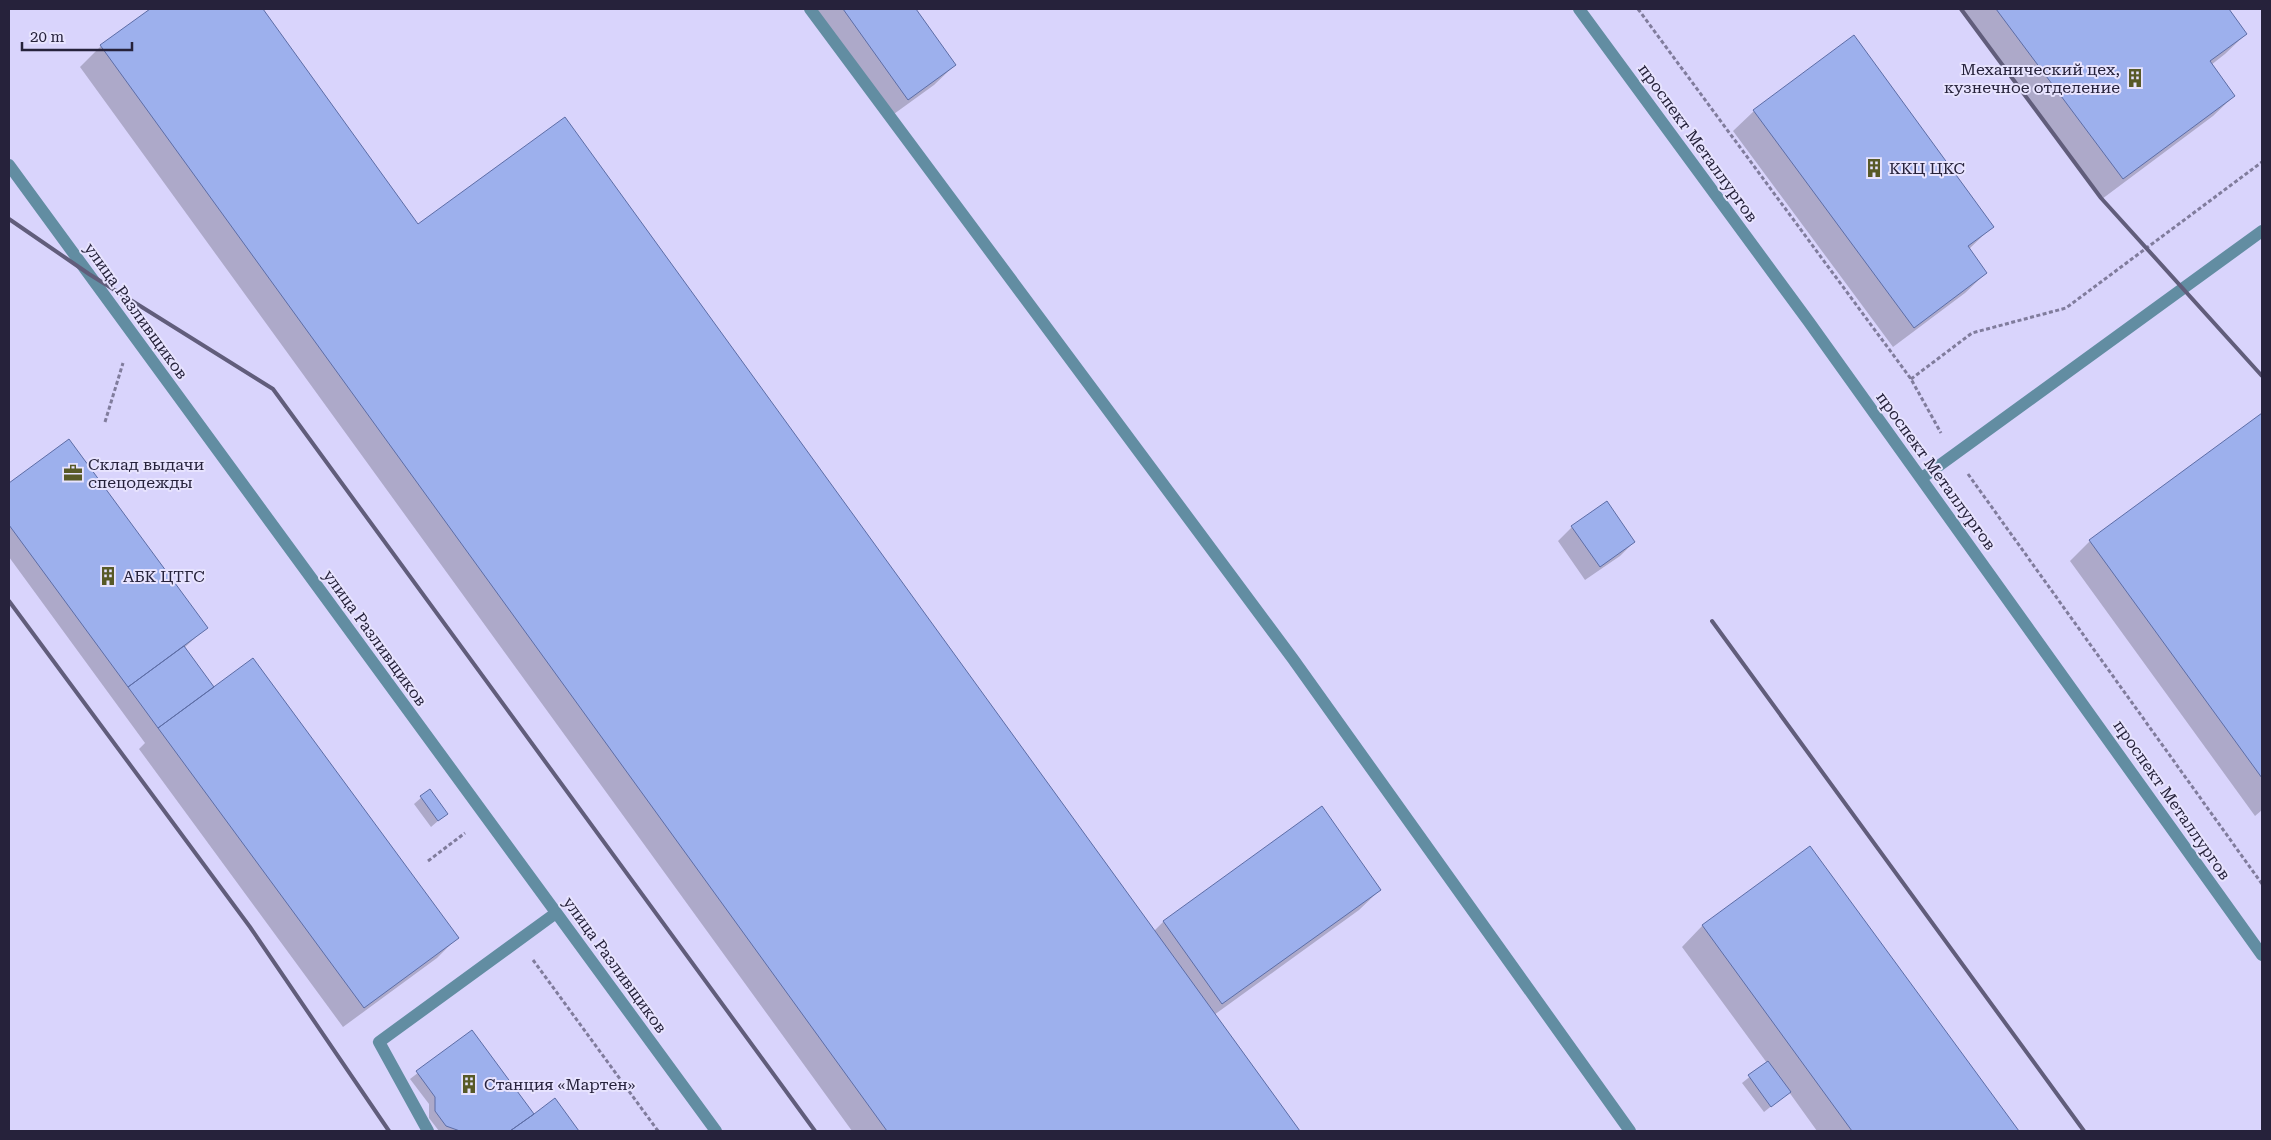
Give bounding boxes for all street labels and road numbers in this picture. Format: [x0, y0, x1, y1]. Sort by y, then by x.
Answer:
street label: проспект Металлургов [1634, 60, 1762, 226]
street label: улица Разливщиков [80, 239, 192, 383]
street label: проспект Металлургов [1872, 388, 2000, 554]
street label: улица Разливщиков [319, 566, 431, 710]
street label: проспект Металлургов [2110, 716, 2234, 884]
street label: улица Разливщиков [559, 893, 671, 1037]

